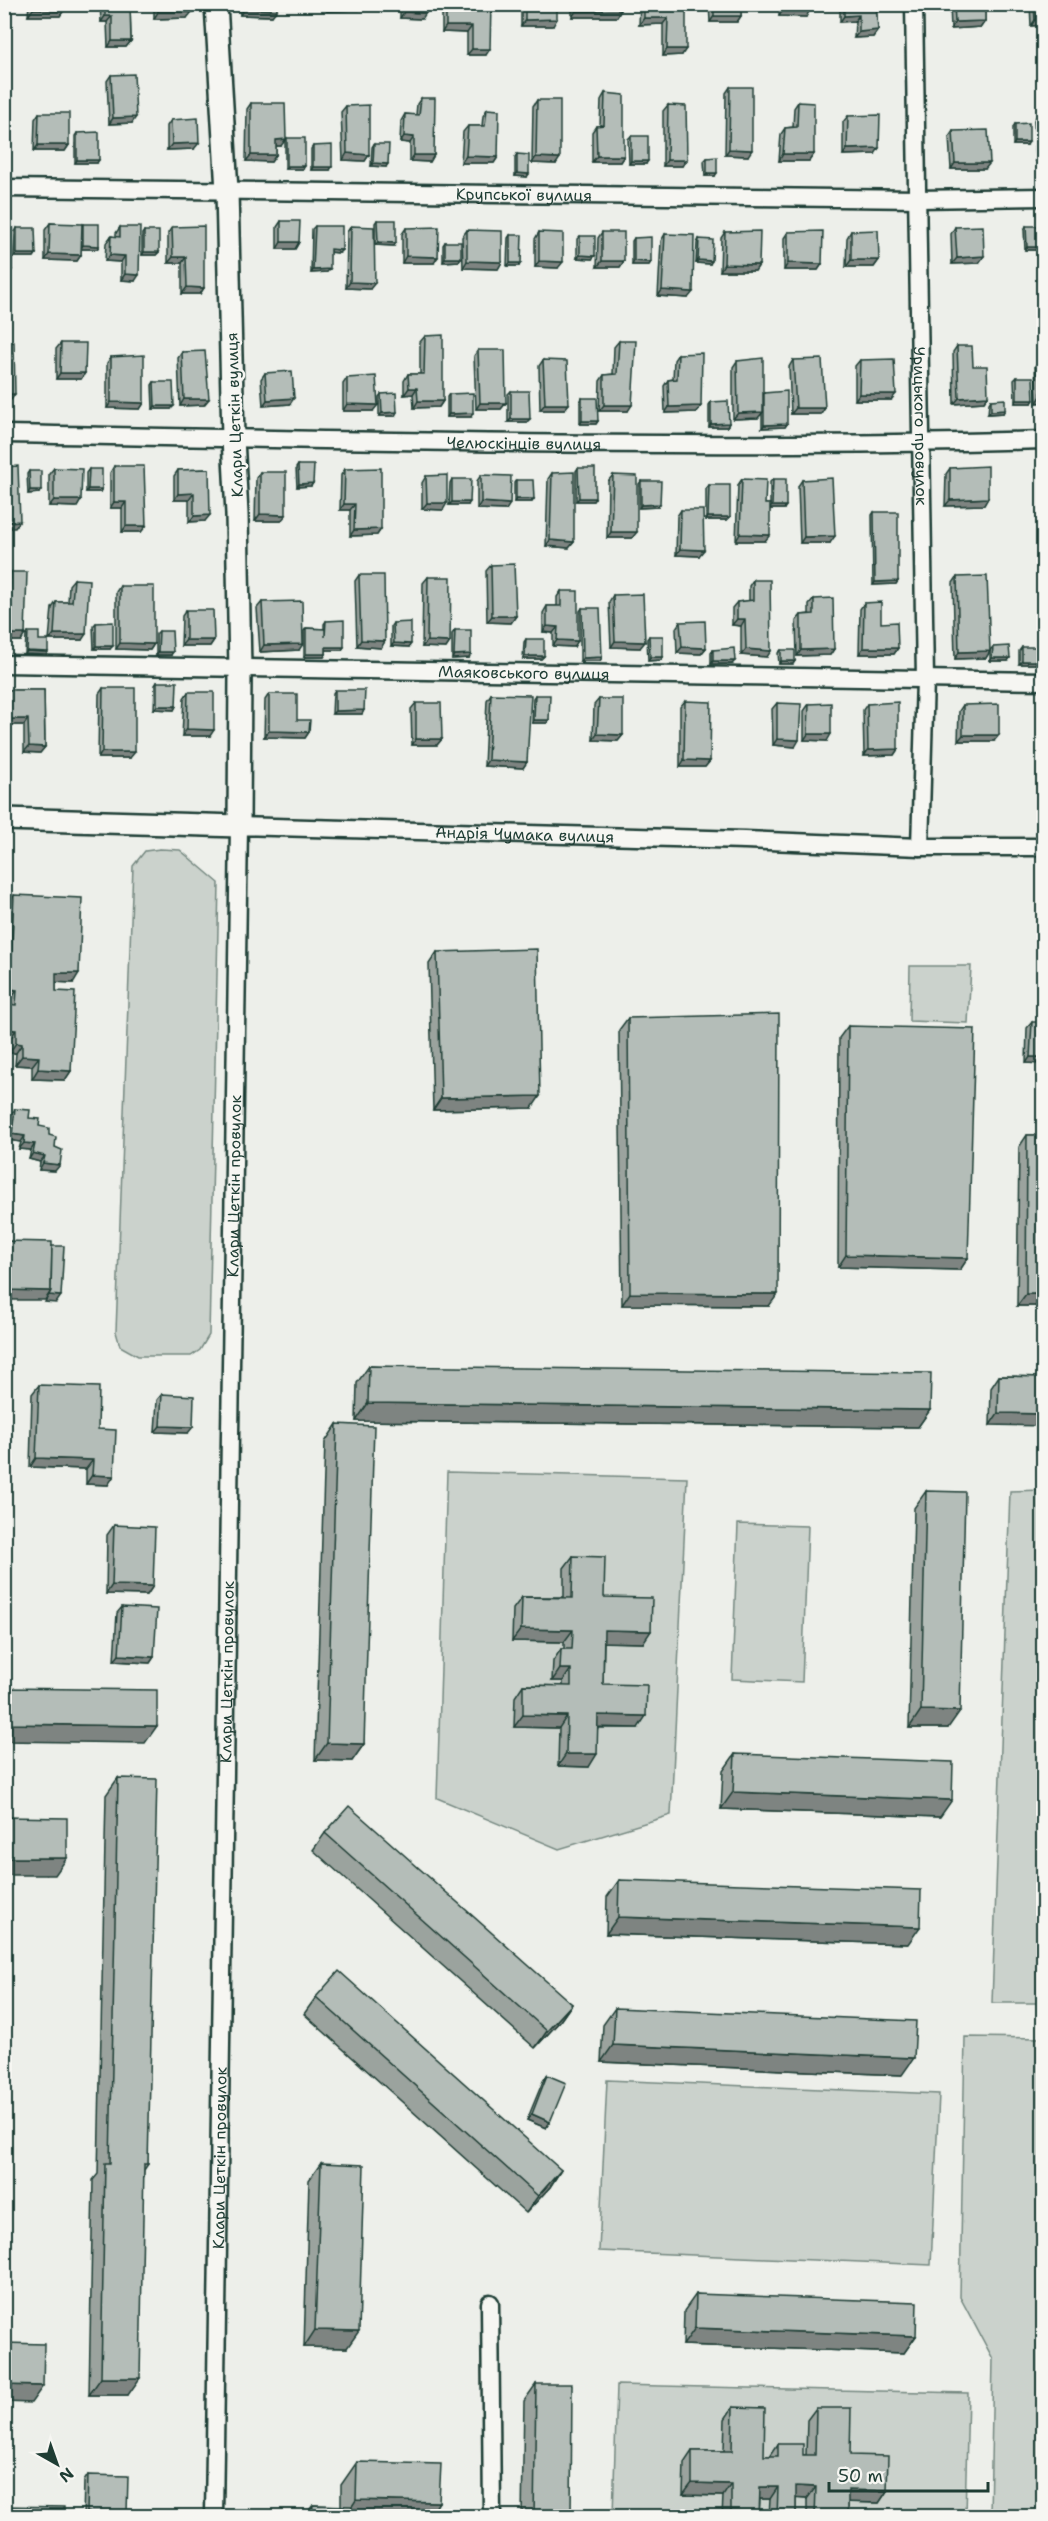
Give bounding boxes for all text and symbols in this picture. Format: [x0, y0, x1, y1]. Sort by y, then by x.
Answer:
street label: Крупської вулиця [456, 183, 592, 206]
street label: Клари Цеткін вулиця [221, 332, 248, 498]
street label: Урицького провулок [909, 346, 932, 506]
street label: Челюскінців вулиця [446, 432, 601, 455]
street label: Маяковського вулиця [438, 661, 610, 685]
street label: Андрія Чумака вулиця [435, 821, 615, 847]
street label: Клари Цеткін провулок [222, 1094, 246, 1277]
street label: Клари Цеткін провулок [215, 1580, 239, 1763]
street label: Клари Цеткін провулок [208, 2066, 232, 2249]
north arrow [27, 2434, 87, 2494]
scale bar [829, 2455, 988, 2493]
text: N [55, 2463, 78, 2487]
text: 50 m [838, 2464, 883, 2488]

